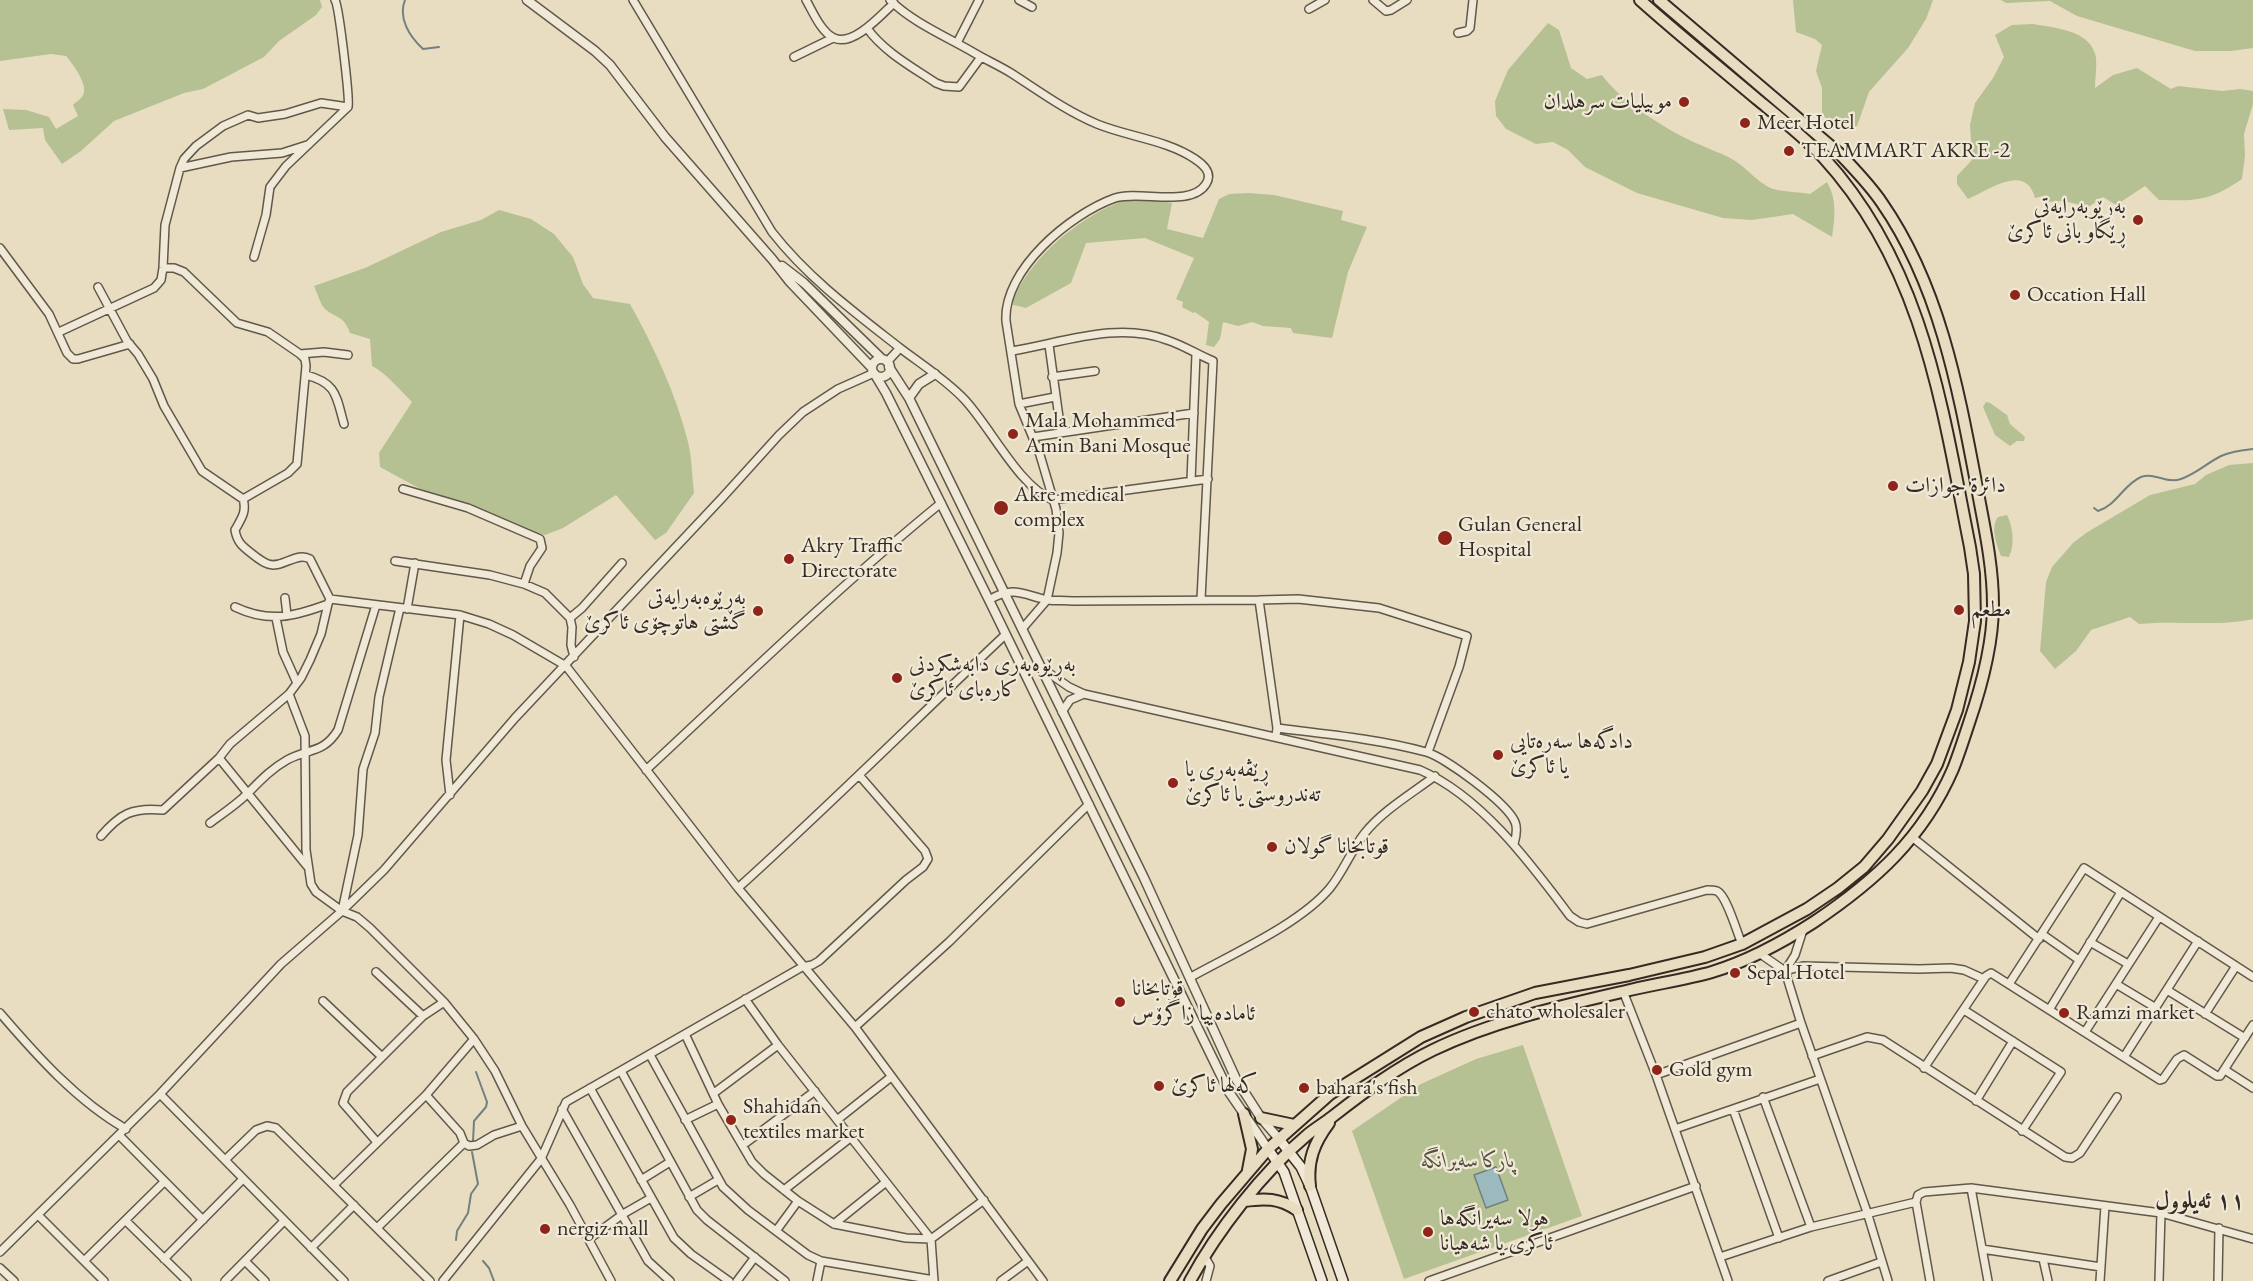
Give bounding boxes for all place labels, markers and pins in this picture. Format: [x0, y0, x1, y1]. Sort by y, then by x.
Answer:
place label: موبيليات سرهلدان [1543, 89, 1672, 115]
marker: موبيليات سرهلدان [1677, 95, 1691, 109]
place label: Meer Hotel [1757, 110, 1855, 136]
marker: Meer Hotel [1738, 116, 1752, 130]
place label: TEAMMART AKRE -2 [1801, 138, 2010, 164]
marker: TEAMMART AKRE -2 [1782, 144, 1796, 158]
place label: بەڕێوبەرایەتی ڕێگاو بانی ئاکرێ [2007, 194, 2126, 246]
marker: بەڕێوبەرایەتی ڕێگاو بانی ئاکرێ [2131, 213, 2145, 227]
place label: Occation Hall [2027, 282, 2146, 308]
marker: Occation Hall [2008, 288, 2022, 302]
place label: Mala Mohammed Amin Bani Mosque [1025, 408, 1191, 460]
marker: Mala Mohammed Amin Bani Mosque [1006, 427, 1020, 441]
place label: دائرة جوازات [1905, 473, 2006, 499]
marker: دائرة جوازات [1886, 479, 1900, 493]
place label: Akre medical complex [1014, 482, 1125, 534]
marker: Akre medical complex [992, 499, 1010, 517]
place label: Gulan General Hospital [1458, 512, 1582, 564]
marker: Gulan General Hospital [1436, 529, 1454, 547]
place label: Akry Traffic Directorate [801, 533, 903, 584]
marker: Akry Traffic Directorate [782, 552, 796, 566]
place label: بەڕێوەبەرایەتی گشتی هاتوچۆی ئاکرێ [584, 585, 746, 636]
place label: مطعم [1971, 597, 2011, 623]
marker: مطعم [1952, 603, 1966, 617]
marker: بەڕێوەبەرایەتی گشتی هاتوچۆی ئاکرێ [751, 604, 765, 618]
place label: بەڕێوەبەری دابەشکردنی کارەبای ئاکرێ [909, 652, 1076, 704]
marker: بەڕێوەبەری دابەشکردنی کارەبای ئاکرێ [890, 671, 904, 685]
place label: دادگەها سەرەتایی یا ئاکرێ [1510, 729, 1633, 780]
marker: دادگەها سەرەتایی یا ئاکرێ [1491, 748, 1505, 762]
place label: ڕێڤەبەری یا تەندروستی یا ئاکرێ [1185, 757, 1321, 808]
marker: ڕێڤەبەری یا تەندروستی یا ئاکرێ [1166, 776, 1180, 790]
place label: قوتابخانا گولان [1284, 834, 1389, 860]
marker: قوتابخانا گولان [1265, 840, 1279, 854]
place label: Sepal Hotel [1747, 960, 1845, 986]
marker: Sepal Hotel [1728, 966, 1742, 980]
place label: قوتابخانا ئامادەییا زاگرۆس [1132, 976, 1255, 1028]
marker: قوتابخانا ئامادەییا زاگرۆس [1113, 995, 1127, 1009]
place label: chato wholesaler [1486, 999, 1625, 1025]
place label: Ramzi market [2076, 1000, 2195, 1026]
marker: chato wholesaler [1467, 1005, 1481, 1019]
marker: Ramzi market [2057, 1006, 2071, 1020]
place label: Gold gym [1669, 1057, 1753, 1083]
marker: Gold gym [1650, 1063, 1664, 1077]
place label: کەلها ئاکرێ [1171, 1073, 1257, 1099]
place label: bahara's fish [1316, 1075, 1418, 1101]
marker: کەلها ئاکرێ [1152, 1079, 1166, 1093]
marker: bahara's fish [1297, 1081, 1311, 1095]
place label: Shahidan textiles market [743, 1094, 864, 1146]
marker: Shahidan textiles market [724, 1113, 738, 1127]
place label: هولا سەیرانگەها ئاکری یا شەهیانا [1440, 1206, 1553, 1258]
place label: nergiz mall [557, 1216, 649, 1242]
marker: nergiz mall [538, 1222, 552, 1236]
marker: هولا سەیرانگەها ئاکری یا شەهیانا [1421, 1225, 1435, 1239]

